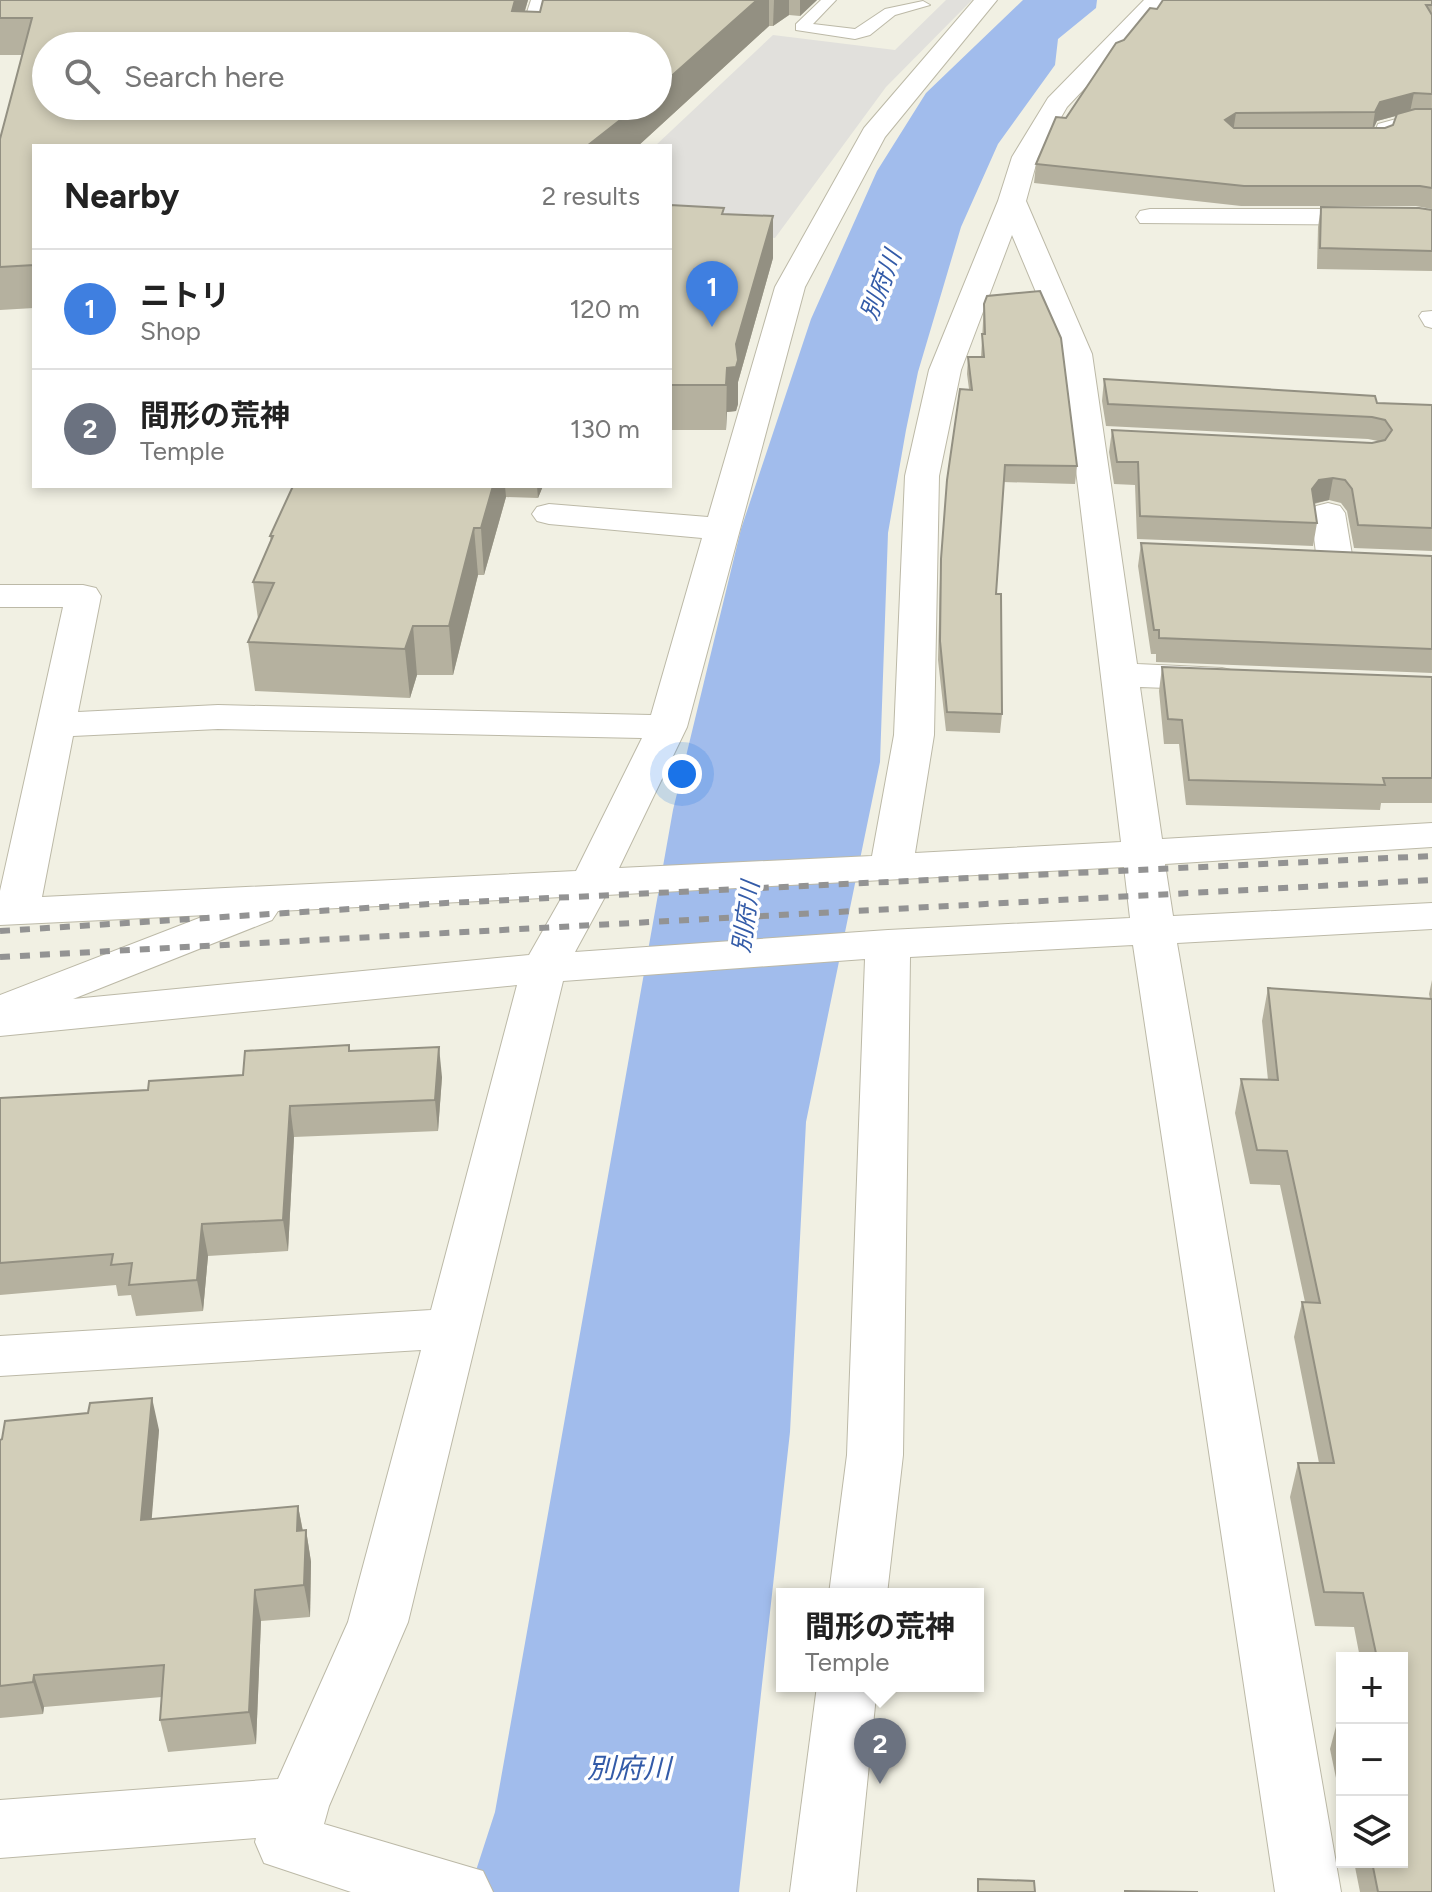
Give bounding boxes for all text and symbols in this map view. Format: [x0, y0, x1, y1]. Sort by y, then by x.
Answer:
search box [32, 32, 672, 120]
icon: search [60, 54, 104, 98]
text: Search here [124, 58, 284, 95]
text: Nearby [64, 176, 179, 217]
text: 2 results [542, 180, 640, 212]
water label: 別府川 [854, 243, 908, 324]
pin: 1 [686, 261, 738, 327]
text: ニトリ [140, 277, 230, 314]
text: 1 [85, 293, 95, 325]
text: 120 m [570, 293, 640, 325]
text: Shop [140, 315, 201, 347]
text: 間形の荒神 [140, 397, 290, 434]
text: 2 [82, 413, 98, 445]
text: 130 m [570, 413, 640, 445]
text: Temple [140, 435, 224, 467]
your location [662, 754, 702, 794]
water label: 別府川 [726, 876, 765, 955]
popup [776, 1588, 984, 1692]
text: 間形の荒神 [805, 1608, 955, 1645]
text: Temple [805, 1646, 889, 1678]
map controls [1336, 1652, 1408, 1868]
button: + [1336, 1652, 1408, 1724]
pin: 2 [854, 1718, 906, 1784]
button: − [1336, 1724, 1408, 1796]
water label: 別府川 [587, 1751, 674, 1785]
button: layers [1336, 1796, 1408, 1868]

